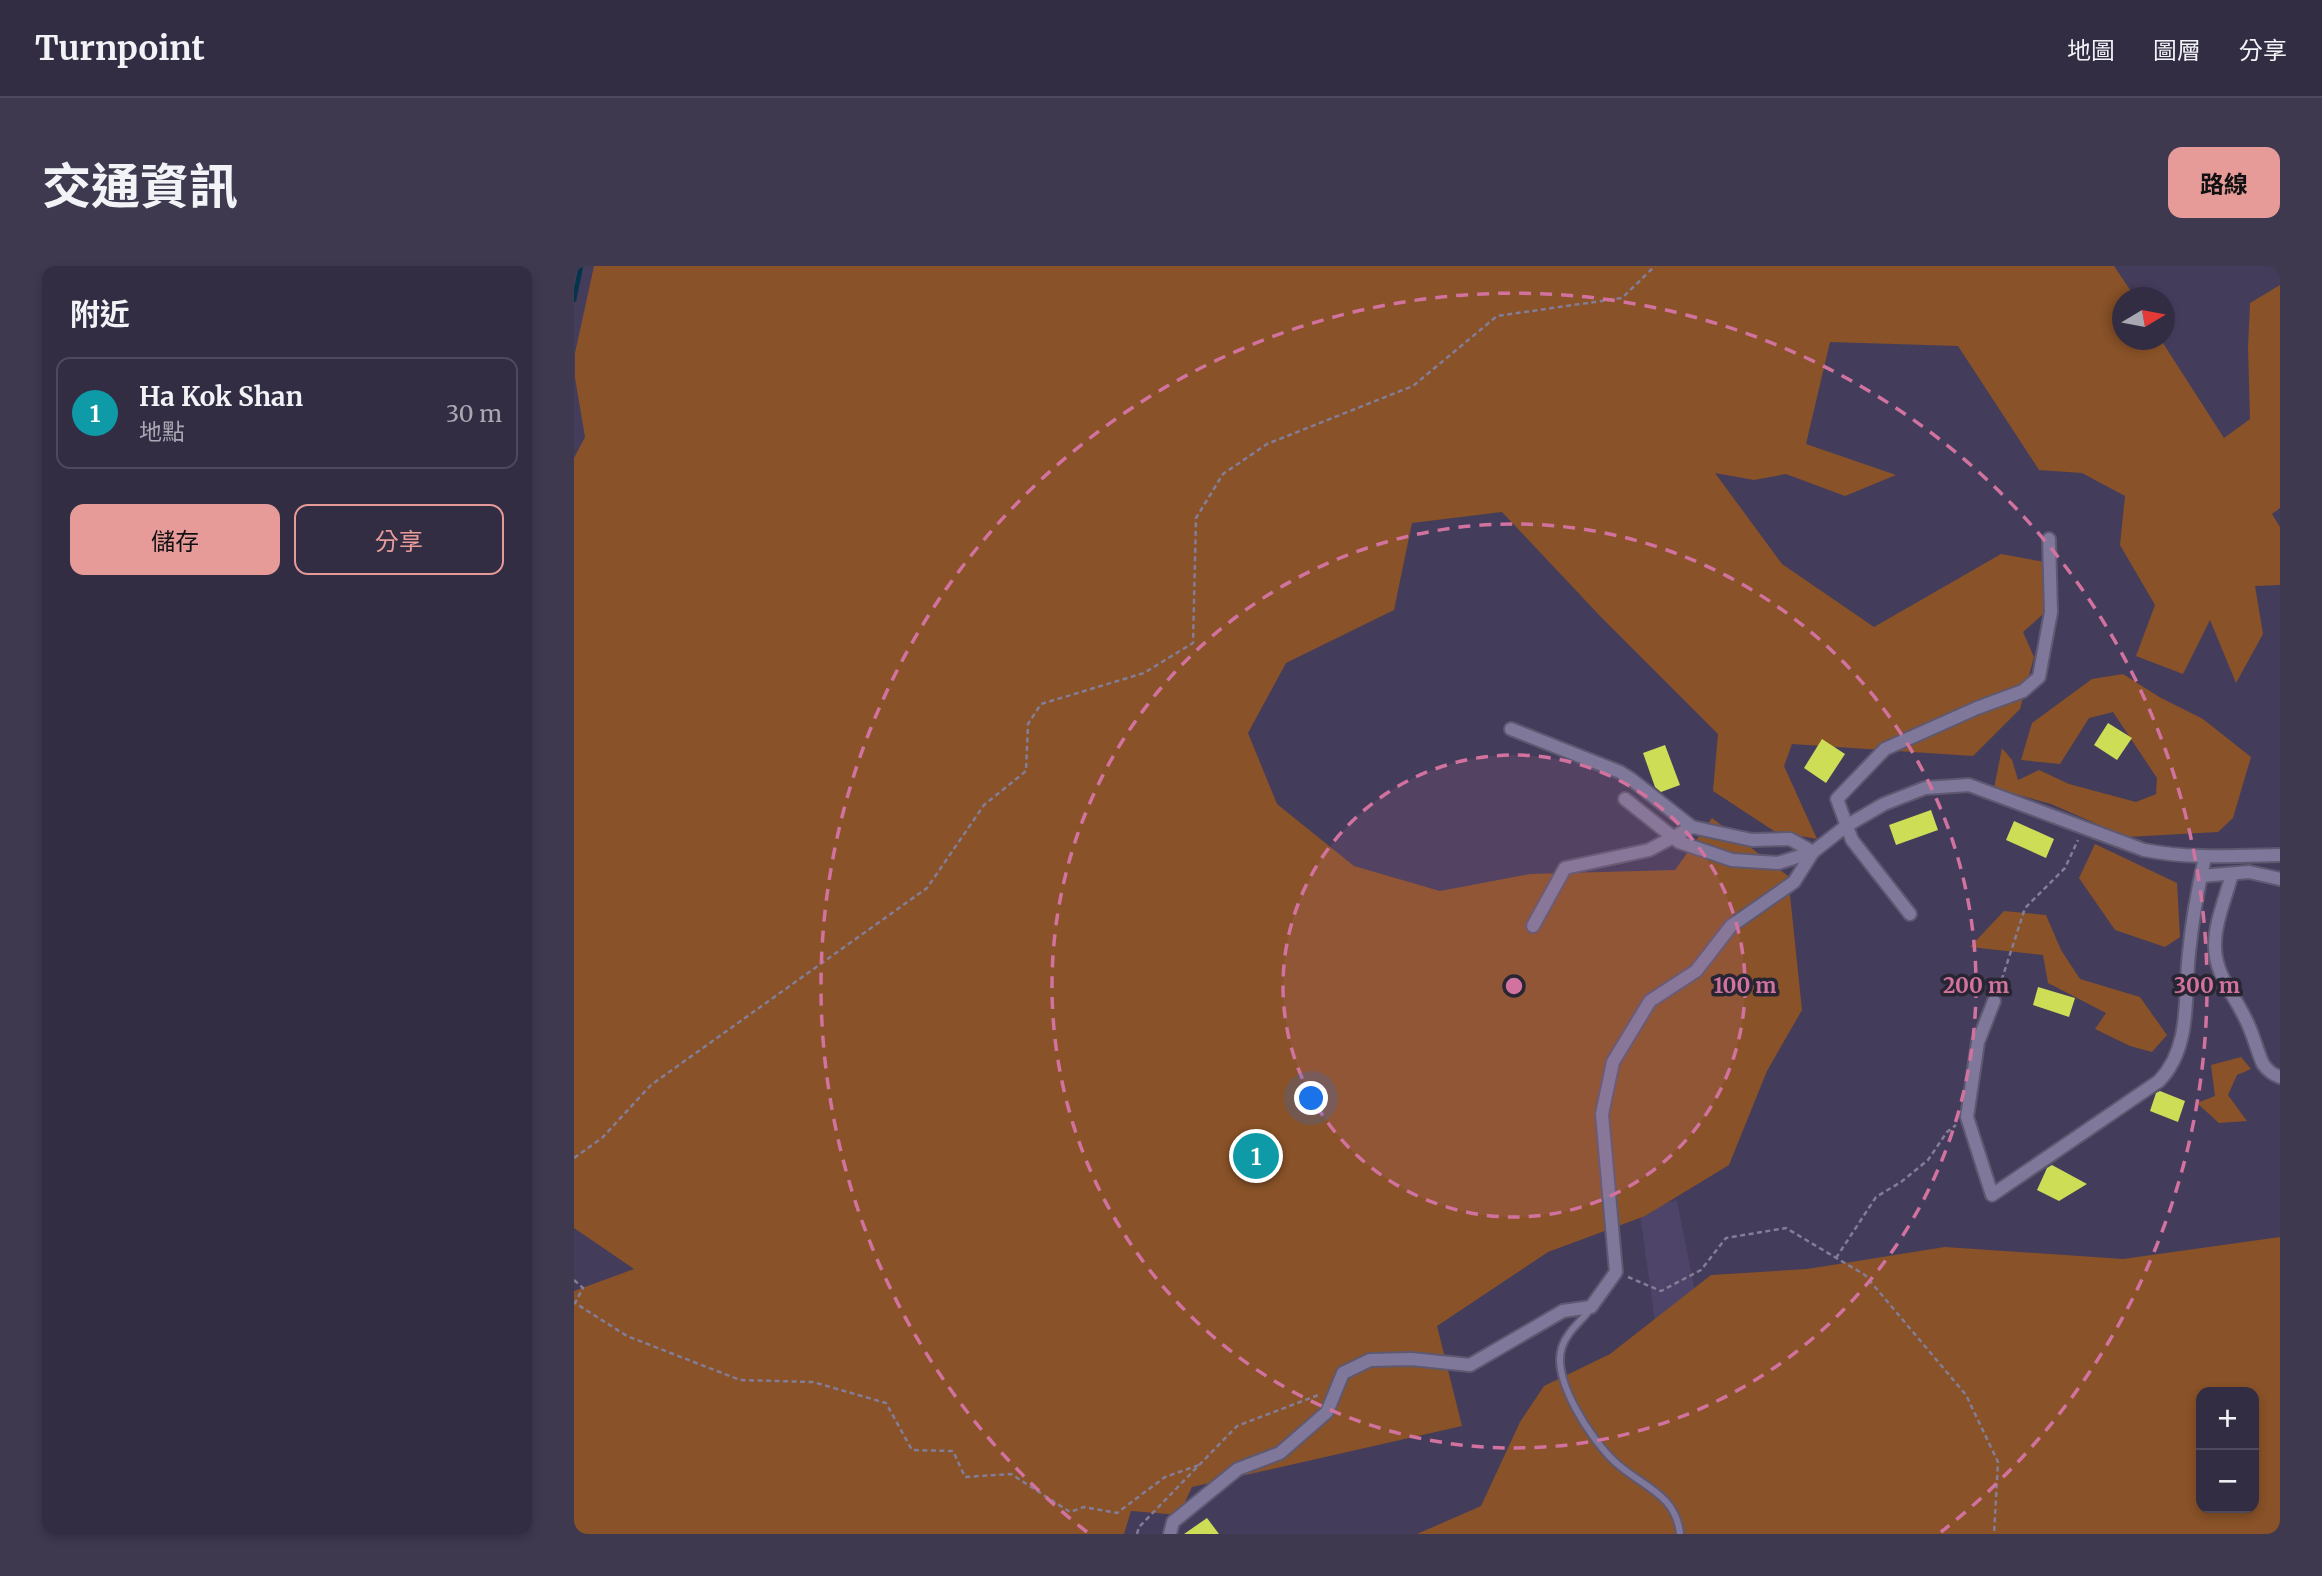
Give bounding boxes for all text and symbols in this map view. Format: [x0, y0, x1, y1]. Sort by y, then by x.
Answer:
text: Turnpoint [35, 28, 205, 69]
text: 地圖 [2067, 35, 2115, 66]
text: 圖層 [2153, 35, 2201, 66]
text: 分享 [2239, 35, 2287, 66]
button: 路線 [2168, 147, 2280, 218]
text: 交通資訊 [42, 156, 238, 217]
north arrow [2112, 287, 2175, 350]
text: 附近 [70, 295, 130, 333]
text: Ha Kok Shan [139, 380, 303, 413]
text: 1 [90, 399, 100, 428]
text: 30 m [446, 399, 502, 428]
text: 地點 [139, 417, 185, 446]
button: 儲存 [70, 504, 280, 575]
button: 分享 [294, 504, 504, 575]
text: 100 m [1714, 972, 1776, 999]
text: 200 m [1943, 972, 2009, 999]
text: 300 m [2174, 972, 2240, 999]
centre of rings [1502, 974, 1526, 998]
your location [1294, 1081, 1328, 1115]
pin: 1 [1233, 1130, 1279, 1182]
map controls [2196, 1387, 2259, 1513]
button: + [2196, 1387, 2259, 1450]
button: − [2196, 1450, 2259, 1513]

